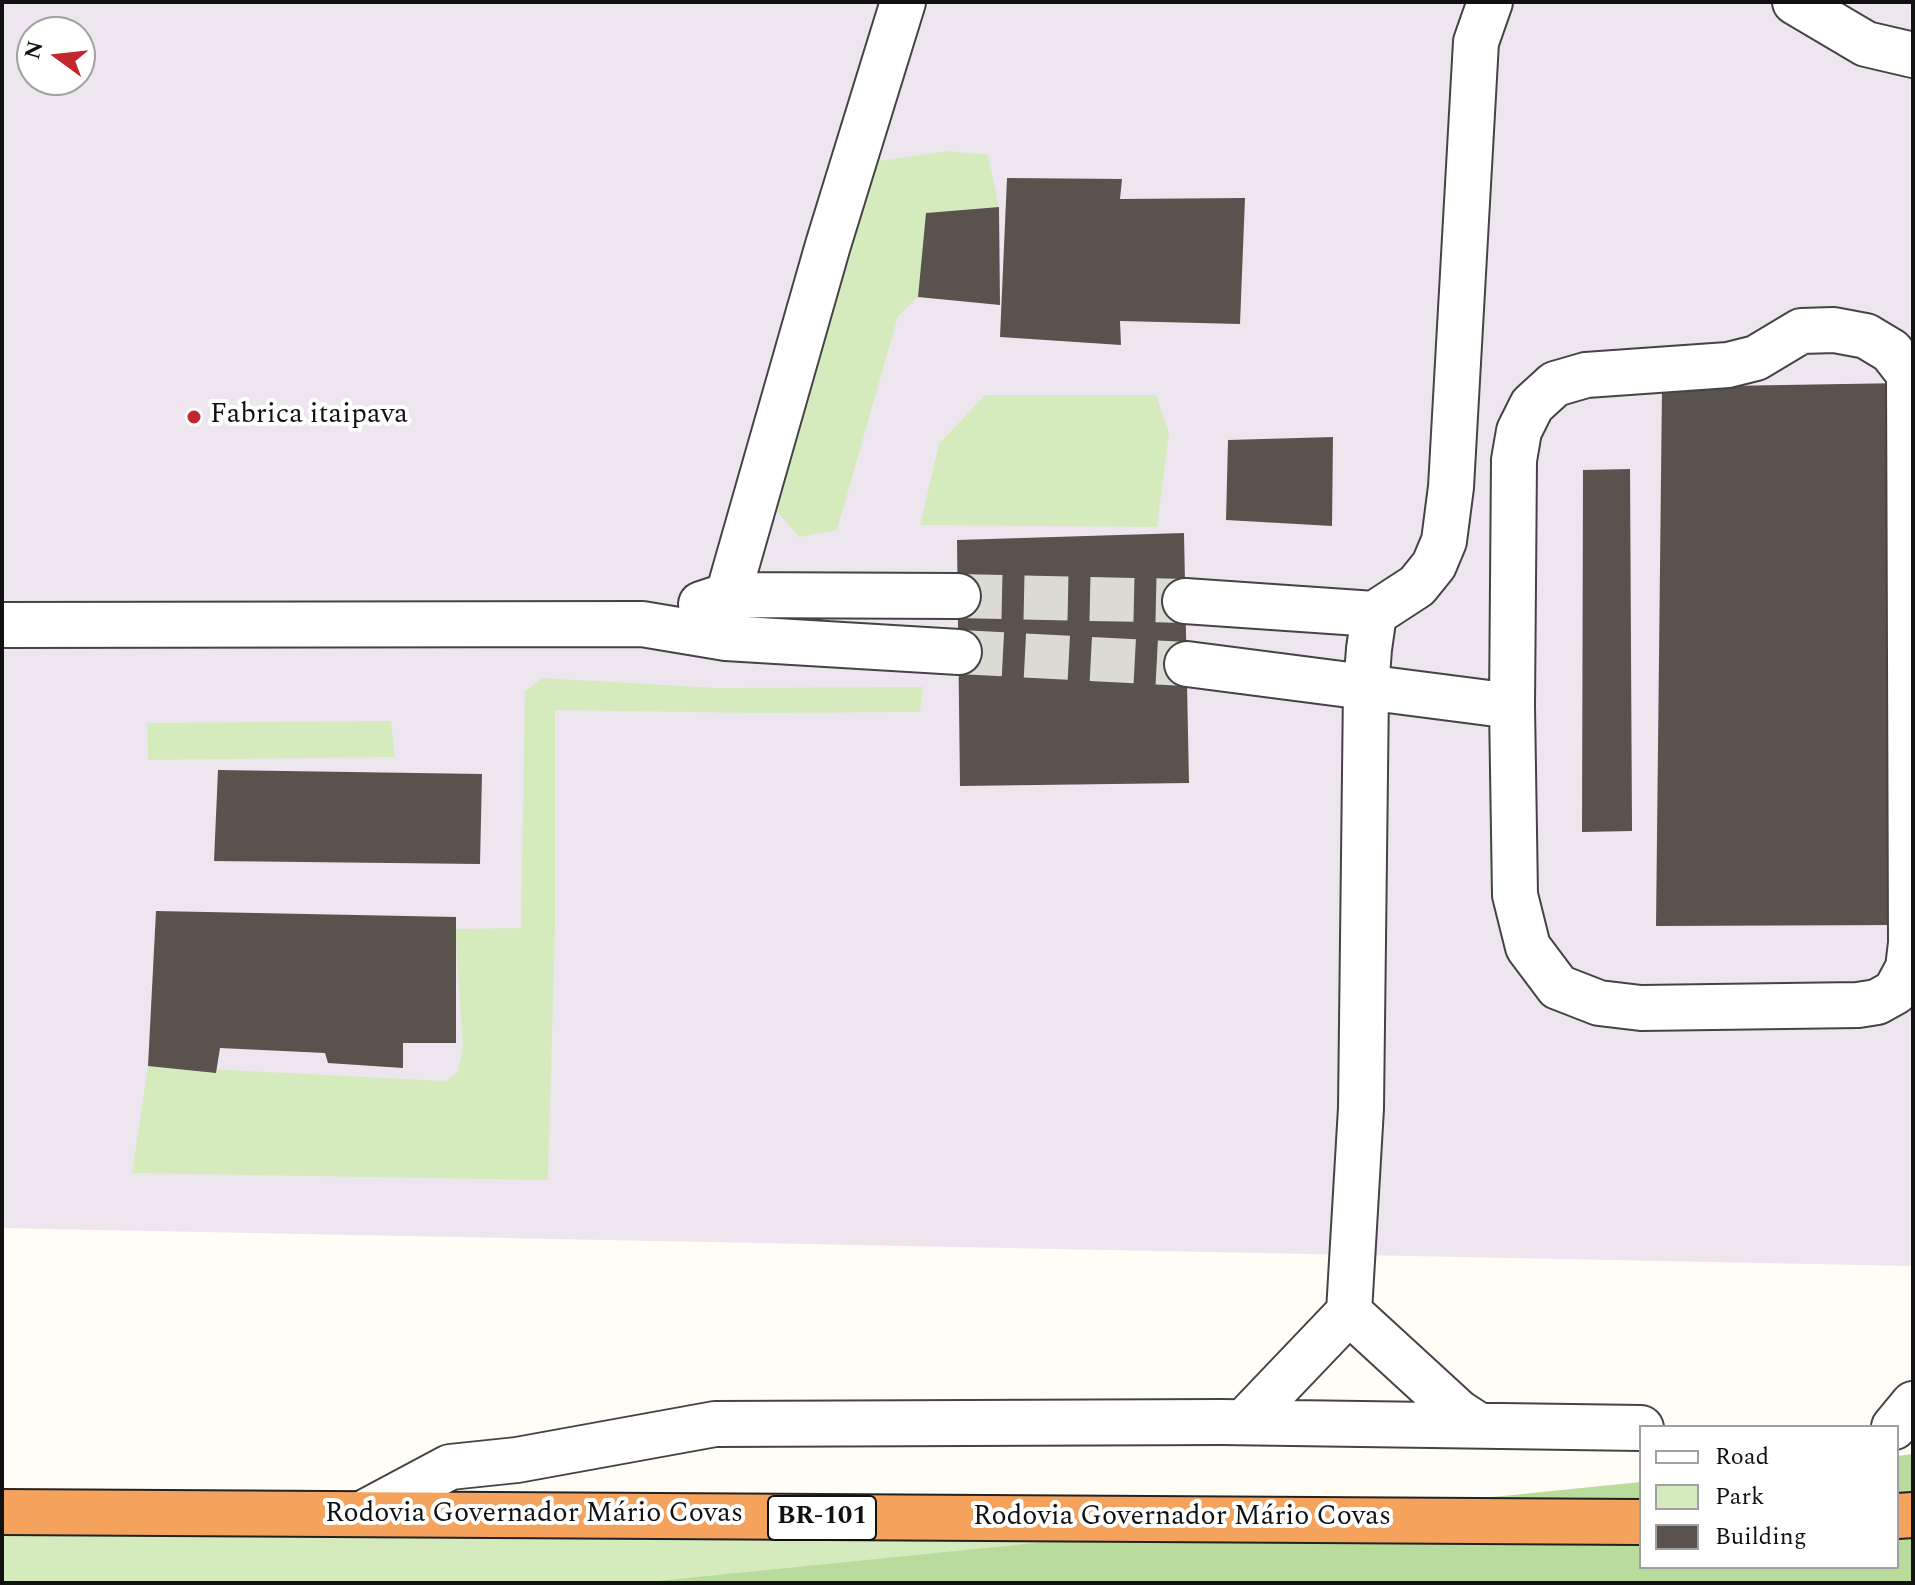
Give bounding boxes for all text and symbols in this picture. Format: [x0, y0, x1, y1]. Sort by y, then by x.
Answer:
north arrow [16, 16, 96, 96]
text: N [16, 37, 53, 63]
place label: Fabrica itaipava [210, 400, 408, 434]
marker: Fabrica itaipava [185, 408, 203, 426]
legend [1639, 1425, 1899, 1569]
text: Road [1715, 1439, 1769, 1475]
text: Park [1715, 1479, 1765, 1515]
road number: BR-101 [768, 1496, 876, 1540]
street label: Rodovia Governador Mário Covas [325, 1499, 743, 1533]
street label: Rodovia Governador Mário Covas [973, 1502, 1391, 1536]
text: Building [1715, 1519, 1807, 1555]

